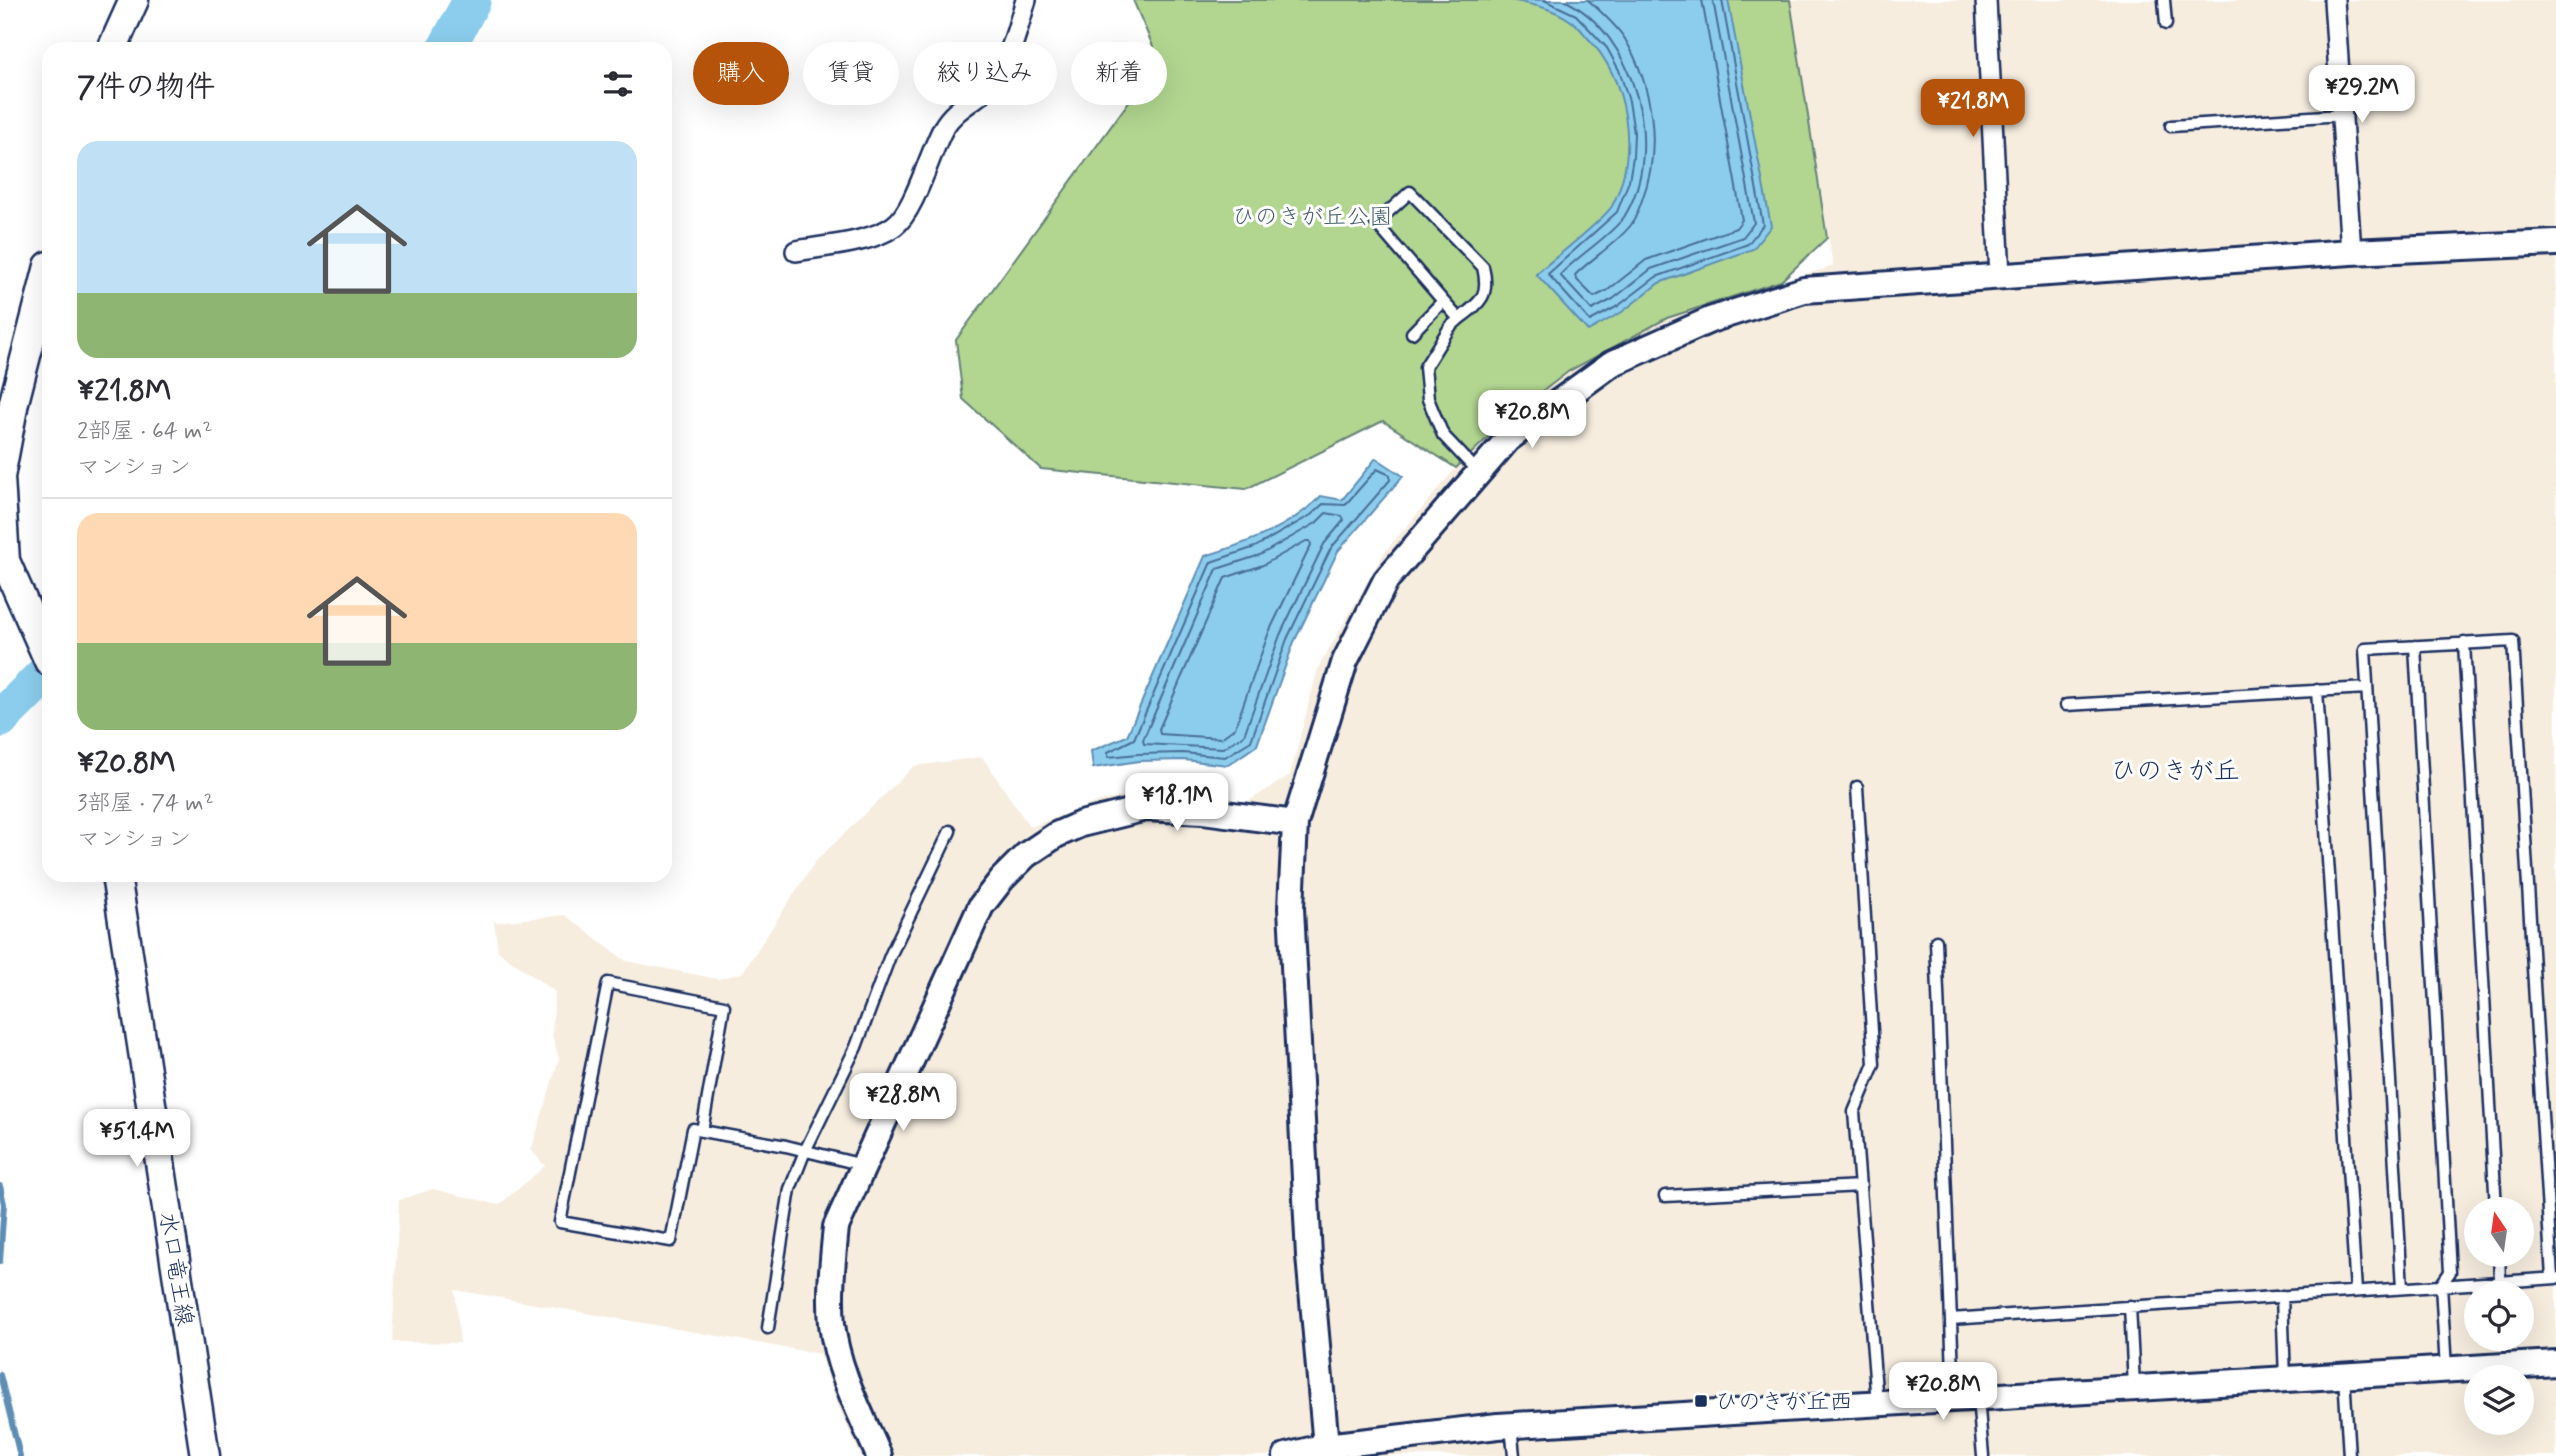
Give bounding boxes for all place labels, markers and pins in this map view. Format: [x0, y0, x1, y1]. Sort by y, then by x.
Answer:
pin: ¥29.2M [2305, 66, 2419, 125]
pin: ¥21.8M [1916, 80, 2030, 139]
pin: ¥20.8M [1475, 391, 1589, 450]
pin: ¥18.1M [1120, 774, 1234, 833]
pin: ¥28.8M [846, 1074, 960, 1133]
pin: ¥51.4M [80, 1110, 194, 1169]
pin: ¥20.8M [1886, 1362, 2000, 1422]
place label: ひのきが丘西 [1715, 1388, 1853, 1418]
marker: ひのきが丘西 [1693, 1393, 1709, 1409]

